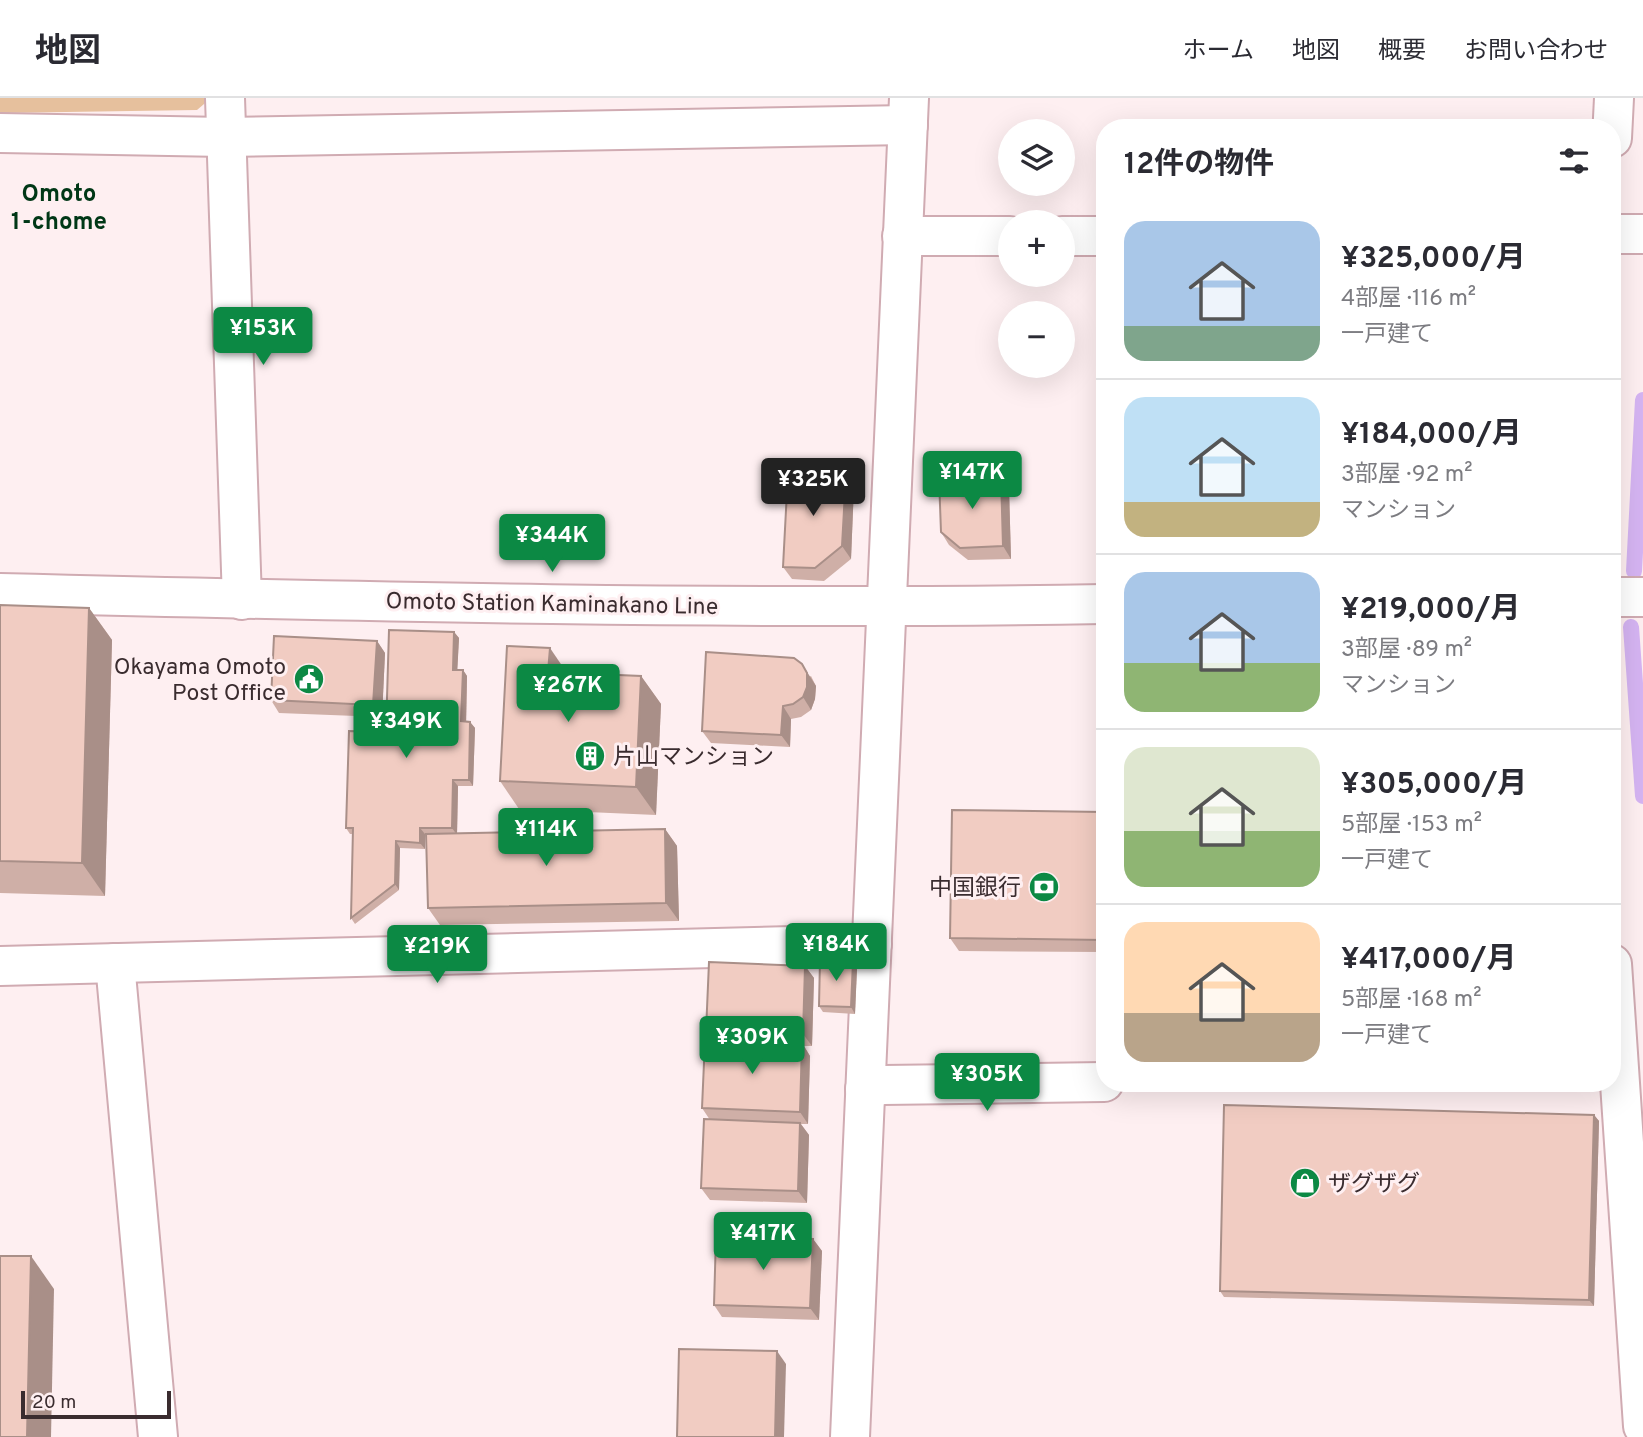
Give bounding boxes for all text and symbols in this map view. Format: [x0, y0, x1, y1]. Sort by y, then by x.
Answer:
text: 地図 [35, 32, 101, 74]
text: ホーム [1183, 37, 1254, 67]
text: 地図 [1292, 37, 1340, 67]
text: 概要 [1378, 37, 1426, 67]
text: お問い合わせ [1464, 37, 1608, 67]
map controls [998, 119, 1075, 378]
button: layers [998, 119, 1075, 196]
icon: filters [1555, 142, 1593, 180]
text: 12件の物件 [1124, 147, 1274, 184]
district label: Omoto 1-chome [11, 180, 107, 238]
button: + [998, 210, 1075, 287]
text: ¥325,000/月 [1341, 241, 1526, 278]
icon: home [1180, 249, 1264, 333]
text: 4部屋 · 116 m² [1341, 285, 1476, 314]
button: − [998, 301, 1075, 378]
pin: ¥153K [214, 308, 312, 367]
text: ¥153K [229, 315, 297, 344]
text: 一戸建て [1341, 321, 1433, 350]
text: ¥184,000/月 [1341, 417, 1522, 454]
icon: home [1180, 425, 1264, 509]
pin: ¥147K [923, 452, 1021, 511]
pin: ¥325K [764, 458, 862, 518]
text: ¥147K [939, 459, 1005, 488]
text: 3部屋 · 92 m² [1341, 461, 1473, 490]
text: ¥325K [777, 466, 849, 495]
text: マンション [1341, 497, 1456, 526]
pin: ¥344K [503, 514, 601, 574]
text: ¥344K [515, 522, 589, 551]
street label: Omoto Station Kaminakano Line [385, 588, 718, 623]
text: ¥219,000/月 [1341, 592, 1521, 629]
icon: home [1180, 600, 1264, 684]
text: 3部屋 · 89 m² [1341, 636, 1472, 665]
place label: Okayama Omoto Post Office [114, 654, 286, 709]
public building icon: Okayama Omoto Post Office [292, 662, 326, 696]
pin: ¥267K [519, 664, 617, 724]
text: ¥267K [533, 672, 603, 701]
text: マンション [1341, 672, 1456, 701]
pin: ¥349K [357, 700, 455, 760]
text: ¥349K [370, 708, 442, 737]
building icon: 片山マンション [573, 739, 607, 773]
place label: 片山マンション [613, 744, 774, 773]
text: ¥305,000/月 [1341, 767, 1527, 804]
icon: home [1180, 775, 1264, 859]
pin: ¥114K [497, 808, 595, 868]
text: 5部屋 · 153 m² [1341, 811, 1482, 840]
text: ¥114K [514, 816, 578, 845]
text: 一戸建て [1341, 847, 1433, 876]
bank icon: 中国銀行 [1027, 870, 1061, 904]
place label: 中国銀行 [929, 875, 1021, 904]
pin: ¥184K [787, 924, 885, 983]
pin: ¥219K [388, 926, 486, 985]
text: ¥184K [802, 931, 870, 960]
text: ¥219K [403, 933, 471, 962]
text: ¥417,000/月 [1341, 942, 1517, 979]
icon: home [1180, 950, 1264, 1034]
text: 5部屋 · 168 m² [1341, 986, 1482, 1015]
pin: ¥309K [703, 1016, 801, 1076]
text: 一戸建て [1341, 1022, 1433, 1051]
text: ¥309K [716, 1024, 788, 1053]
pin: ¥305K [938, 1054, 1036, 1113]
text: ¥305K [951, 1061, 1023, 1090]
shop icon: ザグザグ [1288, 1166, 1322, 1200]
place label: ザグザグ [1328, 1171, 1420, 1200]
pin: ¥417K [714, 1212, 812, 1272]
text: ¥417K [730, 1220, 796, 1249]
scale bar [21, 1388, 172, 1420]
text: 20 m [32, 1391, 76, 1415]

